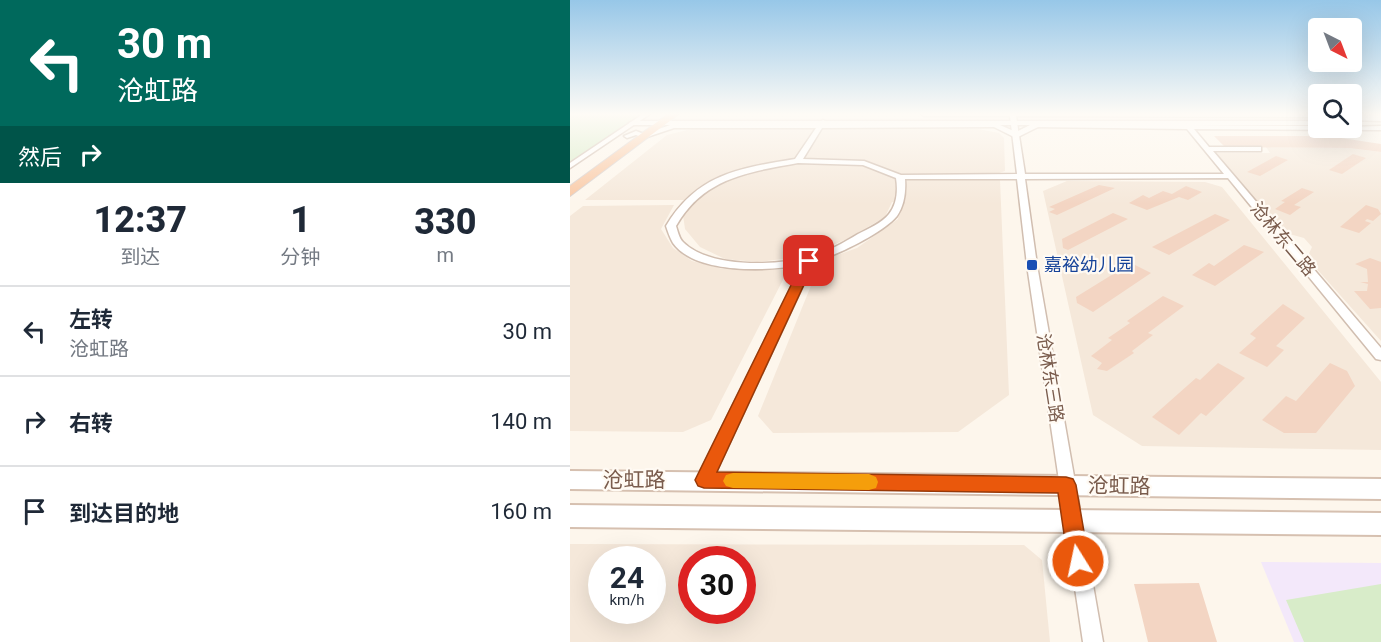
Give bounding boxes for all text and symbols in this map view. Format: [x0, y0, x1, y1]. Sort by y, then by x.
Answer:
north arrow [1308, 18, 1362, 72]
map controls [1308, 18, 1362, 138]
text: 30 m [117, 19, 212, 68]
icon: left [18, 24, 96, 102]
text: 沧虹路 [117, 75, 198, 107]
button: search [1308, 84, 1362, 138]
icon: right [74, 138, 107, 171]
text: 然后 [18, 145, 62, 170]
street label: 沧林东二路 [1246, 197, 1320, 280]
text: 12:37 [94, 199, 187, 241]
text: 1 [290, 199, 311, 241]
text: 330 [414, 201, 476, 243]
pin [783, 235, 834, 286]
text: m [437, 243, 454, 267]
icon: arrive [792, 244, 825, 277]
text: 到达 [120, 245, 160, 269]
text: 分钟 [281, 245, 321, 269]
place label: 嘉裕幼儿园 [1044, 254, 1134, 275]
marker: 嘉裕幼儿园 [1025, 258, 1039, 272]
text: 左转 [69, 307, 113, 332]
icon: left [18, 315, 51, 348]
text: 30 m [503, 319, 552, 344]
street label: 沧林东三路 [1033, 332, 1068, 424]
text: 沧虹路 [69, 337, 129, 361]
icon: right [18, 405, 51, 438]
text: 140 m [490, 409, 552, 434]
text: 右转 [69, 411, 113, 436]
street label: 沧虹路 [603, 468, 666, 492]
street label: 沧虹路 [1087, 473, 1151, 499]
icon: arrive [18, 495, 51, 528]
text: 160 m [490, 499, 552, 524]
text: 到达目的地 [69, 501, 179, 526]
position arrow [1046, 529, 1110, 593]
speed limit sign: 30 [678, 546, 756, 624]
text: 24 [610, 560, 644, 595]
text: km/h [609, 591, 645, 609]

